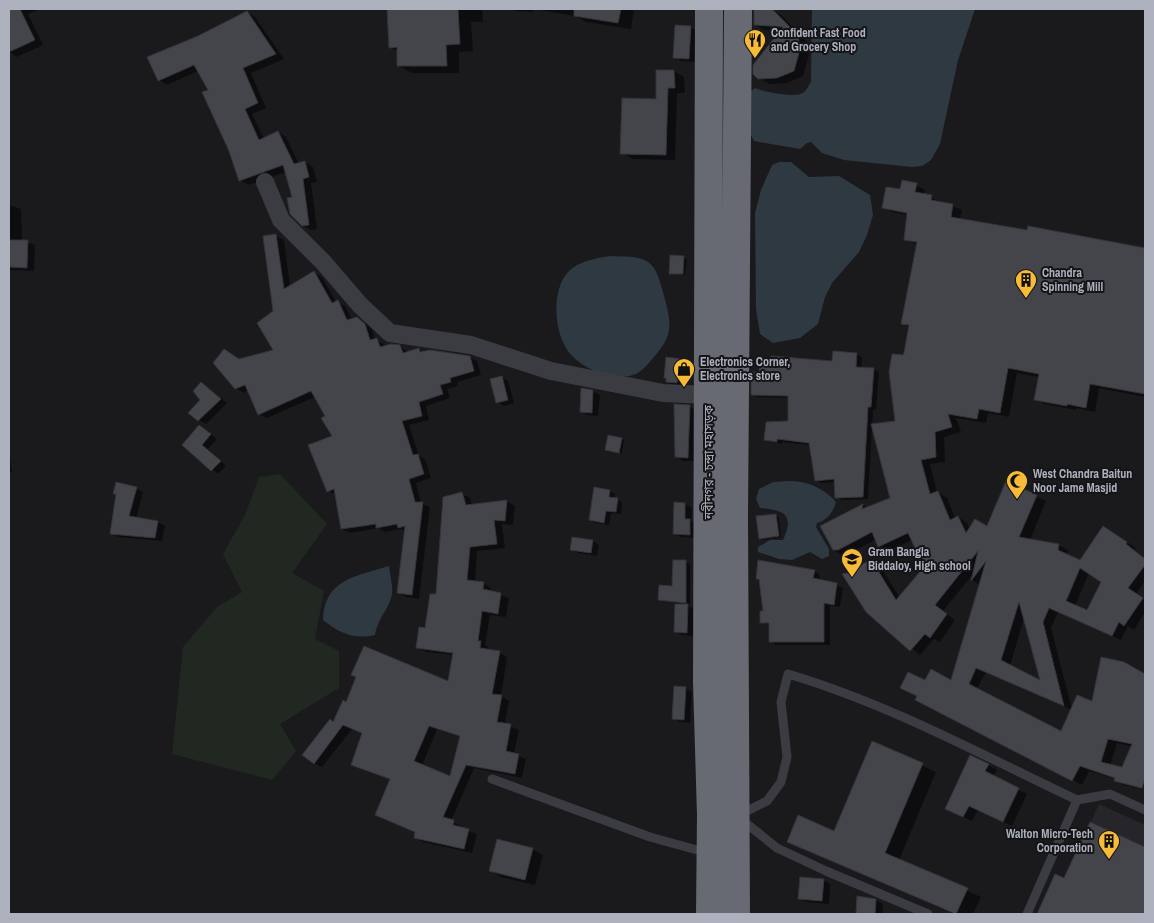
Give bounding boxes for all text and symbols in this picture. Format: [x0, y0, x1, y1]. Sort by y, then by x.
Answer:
place label: Confident Fast Food and Grocery Shop [771, 25, 866, 55]
restaurant icon: Confident Fast Food and Grocery Shop [743, 28, 767, 59]
place label: Chandra Spinning Mill [1042, 265, 1104, 295]
building icon: Chandra Spinning Mill [1014, 268, 1038, 299]
place label: Electronics Corner, Electronics store [700, 354, 791, 384]
shop icon: Electronics Corner, Electronics store [672, 357, 696, 388]
street label: নবীনগর - চন্দ্রা মহাসড়ক [701, 405, 717, 520]
place label: West Chandra Baitun Noor Jame Masjid [1033, 466, 1132, 496]
mosque icon: West Chandra Baitun Noor Jame Masjid [1005, 469, 1029, 500]
place label: Gram Bangla Biddaloy, High school [868, 544, 971, 574]
school or university icon: Gram Bangla Biddaloy, High school [840, 547, 864, 578]
place label: Walton Micro-Tech Corporation [1006, 826, 1093, 856]
building icon: Walton Micro-Tech Corporation [1097, 829, 1121, 860]

